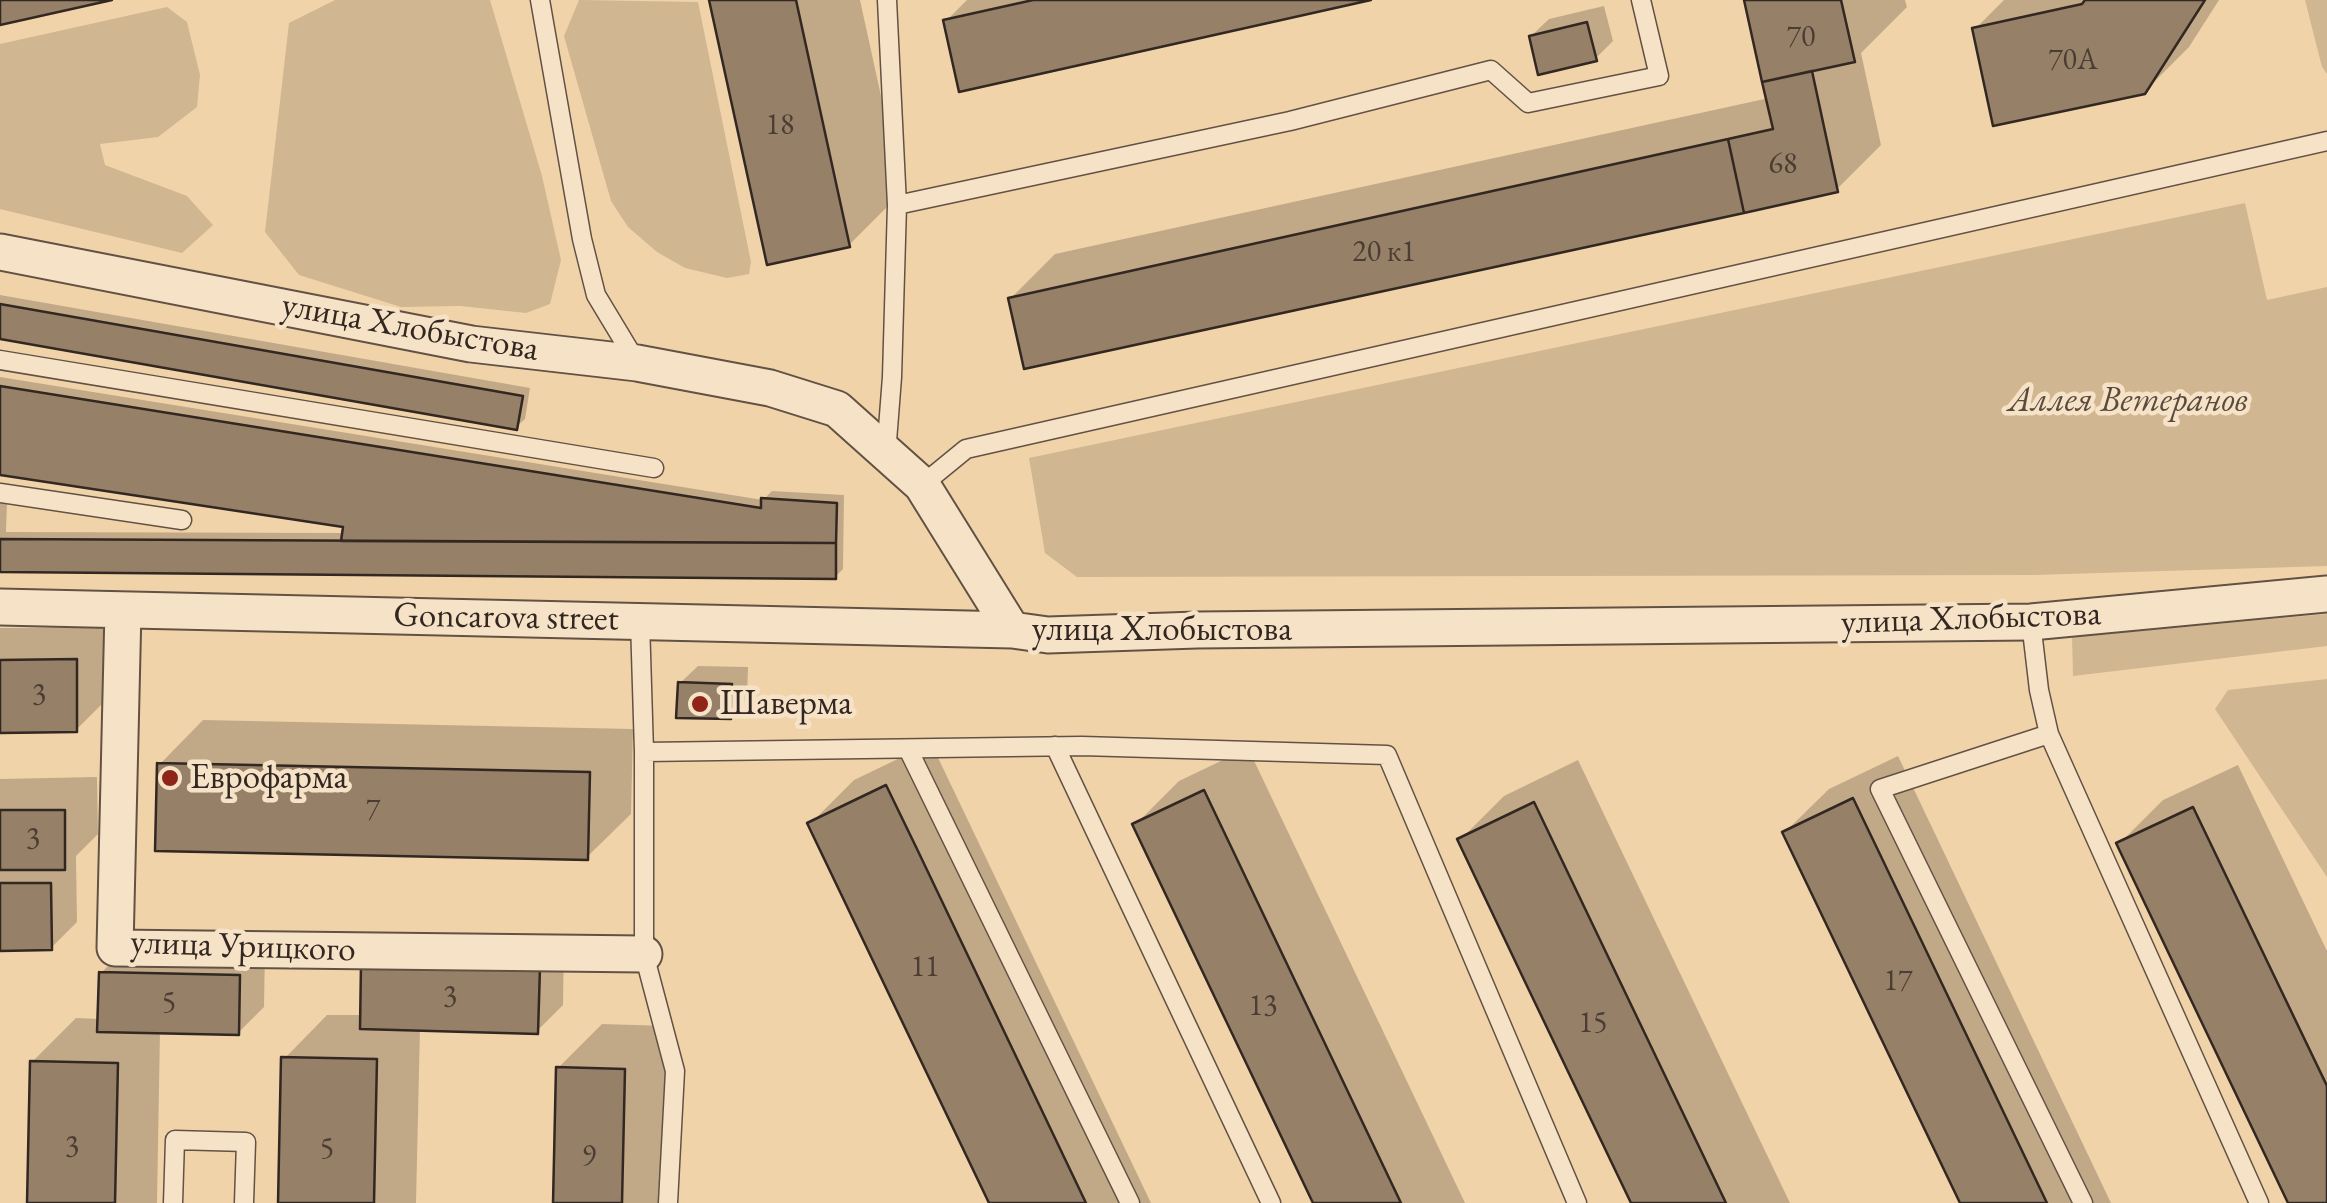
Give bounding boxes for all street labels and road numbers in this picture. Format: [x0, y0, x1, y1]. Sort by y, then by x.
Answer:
street label: улица Хлобыстова [278, 285, 542, 371]
street label: улица Хлобыстова [1840, 593, 2102, 645]
street label: Goncarova street [393, 595, 619, 641]
street label: улица Хлобыстова [1032, 609, 1292, 651]
street label: улица Урицкого [130, 922, 356, 972]

